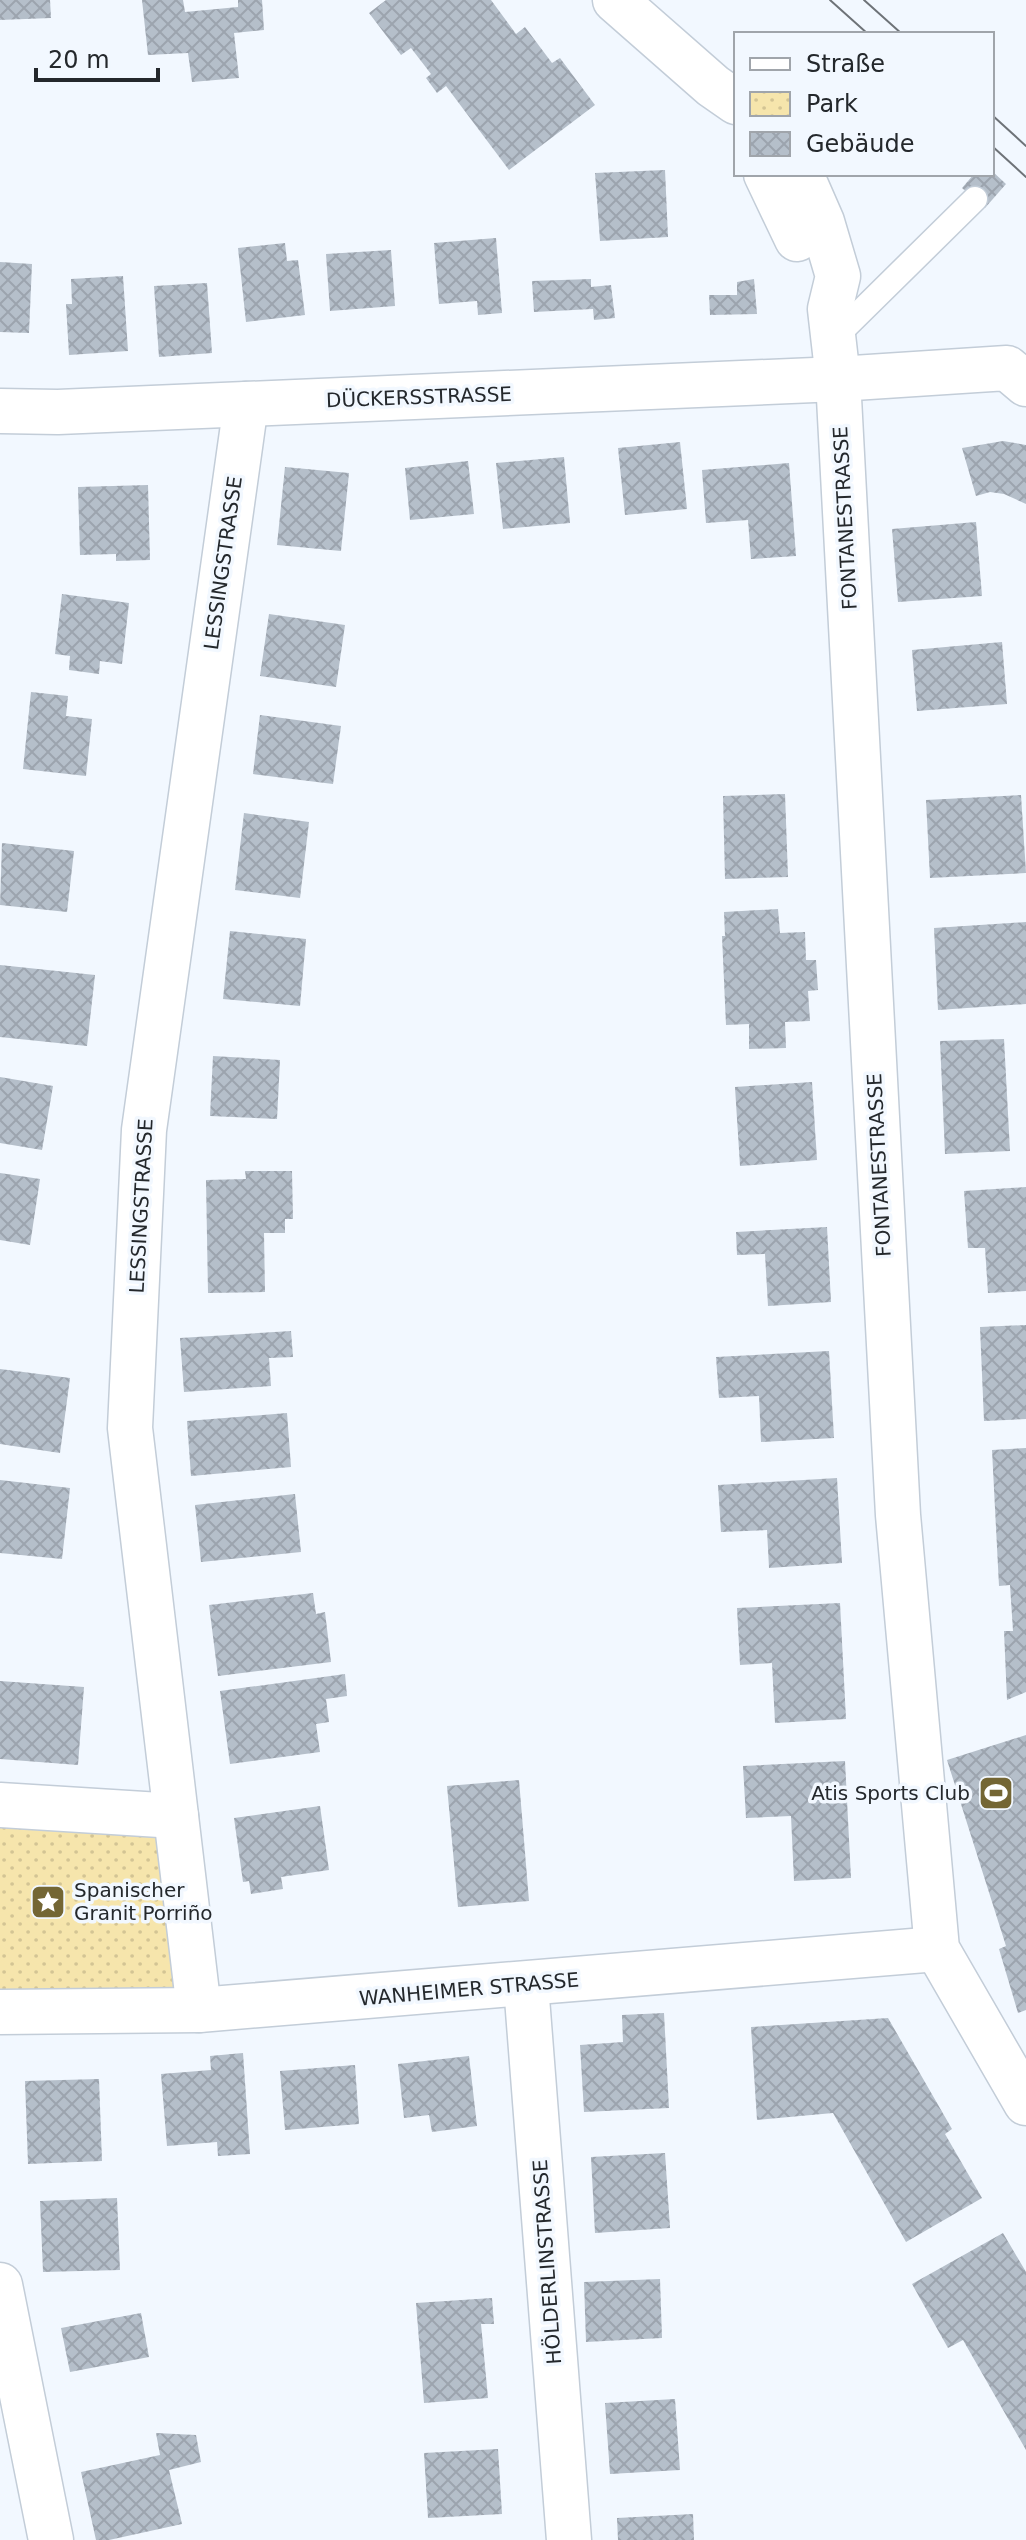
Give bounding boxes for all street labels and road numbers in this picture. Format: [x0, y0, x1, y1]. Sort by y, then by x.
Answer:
street label: DÜCKERSSTRASSE [326, 382, 512, 412]
street label: FONTANESTRASSE [828, 426, 862, 610]
street label: LESSINGSTRASSE [199, 475, 247, 651]
street label: FONTANESTRASSE [862, 1073, 896, 1257]
street label: LESSINGSTRASSE [124, 1118, 158, 1294]
street label: WANHEIMER STRASSE [358, 1967, 580, 2011]
street label: HÖLDERLINSTRASSE [528, 2159, 566, 2365]

